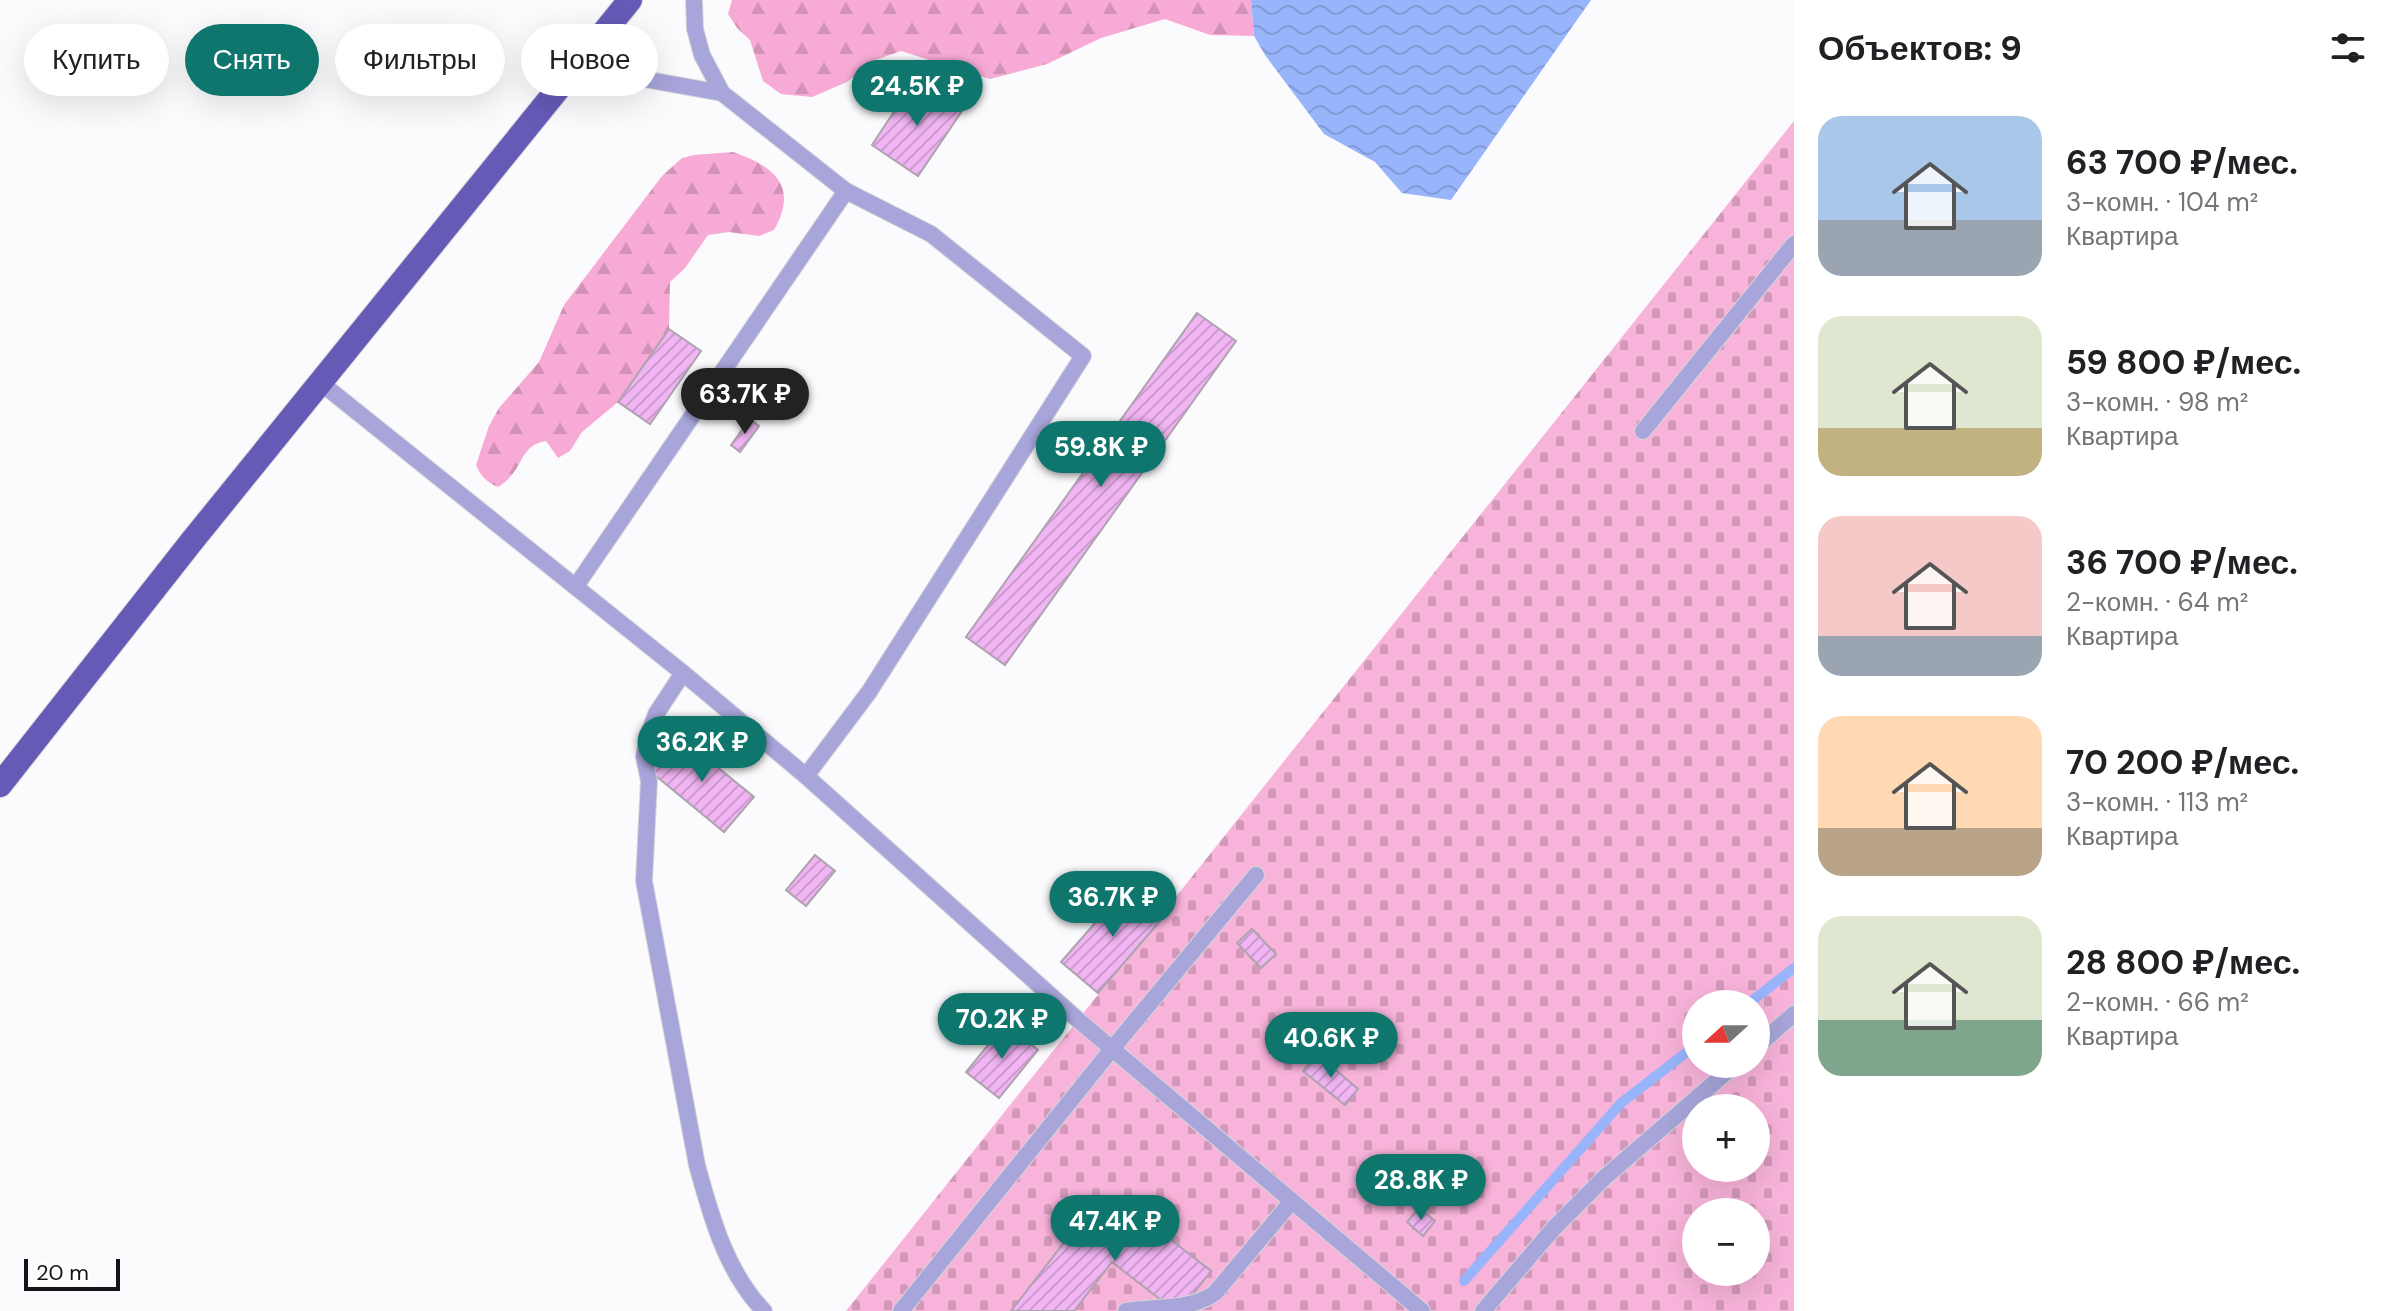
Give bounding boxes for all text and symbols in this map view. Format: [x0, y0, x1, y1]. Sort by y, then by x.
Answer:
chip: Купить [24, 24, 169, 96]
chip: Снять [185, 24, 319, 96]
chip: Фильтры [335, 24, 505, 96]
chip: Новое [521, 24, 658, 96]
text: Объектов: 9 [1818, 26, 2022, 71]
icon: filters [2326, 26, 2370, 70]
pin: 24.5K ₽ [843, 60, 991, 128]
text: 24.5K ₽ [870, 69, 964, 103]
text: 63 700 ₽/мес. [2066, 140, 2298, 185]
icon: home [1882, 148, 1978, 244]
text: 3-комн. · 104 m² [2066, 185, 2258, 219]
text: Квартира [2066, 219, 2178, 253]
text: 59 800 ₽/мес. [2066, 340, 2301, 385]
icon: home [1882, 348, 1978, 444]
pin: 63.7K ₽ [671, 368, 819, 436]
text: 63.7K ₽ [699, 377, 791, 411]
text: 3-комн. · 98 m² [2066, 385, 2248, 419]
text: Квартира [2066, 419, 2178, 453]
pin: 59.8K ₽ [1027, 421, 1175, 489]
text: 59.8K ₽ [1054, 430, 1148, 464]
text: 36 700 ₽/мес. [2066, 540, 2298, 585]
icon: home [1882, 548, 1978, 644]
text: 2-комн. · 64 m² [2066, 585, 2248, 619]
text: Квартира [2066, 619, 2178, 653]
pin: 36.2K ₽ [628, 716, 776, 784]
text: 36.2K ₽ [656, 725, 748, 759]
text: 70 200 ₽/мес. [2066, 740, 2299, 785]
icon: home [1882, 748, 1978, 844]
text: 3-комн. · 113 m² [2066, 785, 2248, 819]
text: Квартира [2066, 819, 2178, 853]
pin: 36.7K ₽ [1039, 871, 1187, 939]
text: 36.7K ₽ [1067, 880, 1159, 914]
text: 28 800 ₽/мес. [2066, 940, 2300, 985]
icon: home [1882, 948, 1978, 1044]
text: 2-комн. · 66 m² [2066, 985, 2249, 1019]
north arrow [1682, 990, 1770, 1078]
map controls [1682, 990, 1770, 1286]
pin: 70.2K ₽ [928, 993, 1076, 1061]
text: 70.2K ₽ [956, 1002, 1048, 1036]
pin: 40.6K ₽ [1257, 1012, 1405, 1080]
text: Квартира [2066, 1019, 2178, 1053]
text: 40.6K ₽ [1283, 1021, 1379, 1055]
button: + [1682, 1094, 1770, 1182]
pin: 28.8K ₽ [1347, 1154, 1495, 1222]
text: 28.8K ₽ [1374, 1163, 1468, 1197]
pin: 47.4K ₽ [1041, 1195, 1189, 1263]
button: − [1682, 1198, 1770, 1286]
text: 47.4K ₽ [1069, 1204, 1161, 1238]
scale bar [24, 1255, 120, 1291]
text: 20 m [36, 1258, 89, 1287]

